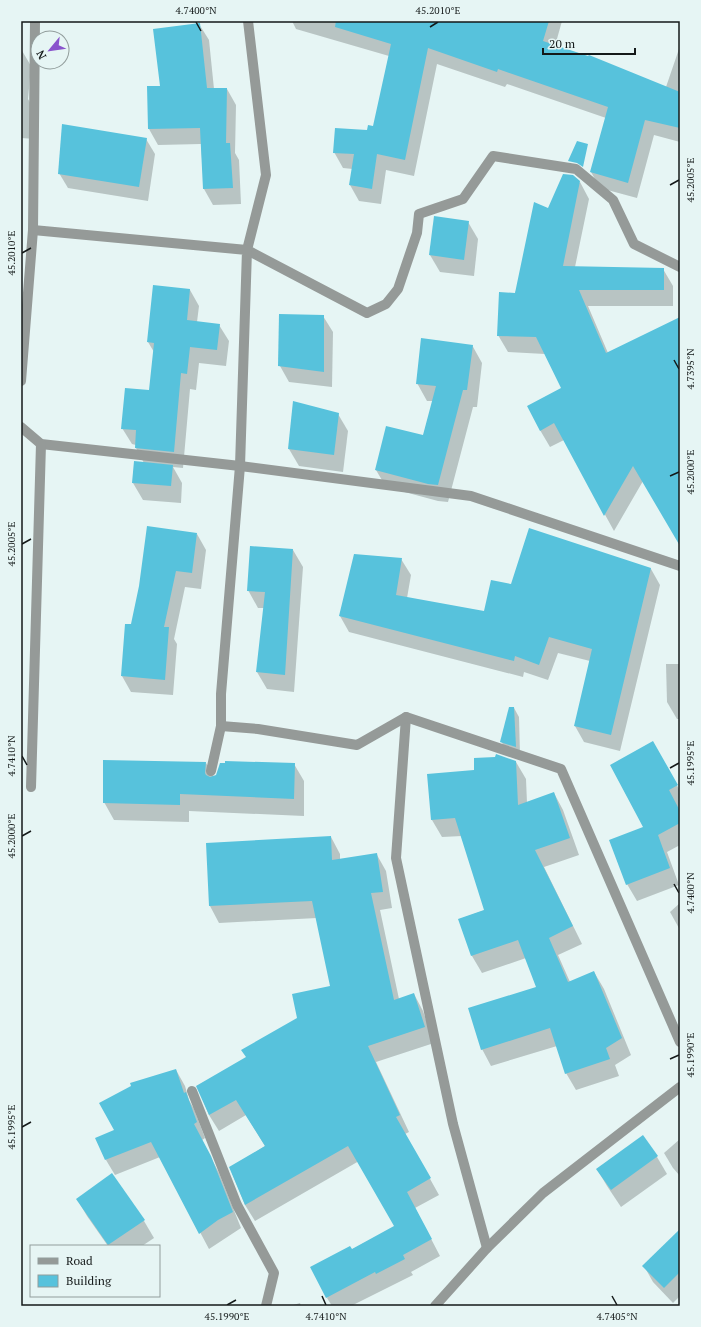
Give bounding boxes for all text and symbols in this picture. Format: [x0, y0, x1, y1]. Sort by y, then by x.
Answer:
text: 4.7400°N [176, 4, 217, 17]
text: 45.2010°E [416, 4, 461, 17]
north arrow [30, 30, 70, 70]
scale bar [543, 30, 635, 56]
text: 20 m [549, 36, 576, 51]
text: N [33, 47, 49, 62]
text: 45.2005°E [684, 157, 697, 202]
text: 45.2010°E [5, 230, 18, 275]
text: 4.7395°N [684, 348, 697, 390]
text: 45.2000°E [684, 449, 697, 494]
text: 45.2005°E [5, 521, 18, 566]
text: 4.7410°N [5, 735, 18, 777]
text: 45.1995°E [684, 740, 697, 785]
text: 45.2000°E [5, 813, 18, 858]
text: 4.7400°N [684, 872, 697, 914]
text: 45.1990°E [684, 1032, 697, 1077]
text: 45.1995°E [5, 1104, 18, 1149]
legend [30, 1245, 160, 1297]
text: Road [66, 1253, 93, 1268]
text: Building [66, 1273, 112, 1288]
text: 45.1990°E [205, 1310, 250, 1323]
text: 4.7410°N [306, 1310, 347, 1323]
text: 4.7405°N [597, 1310, 638, 1323]

